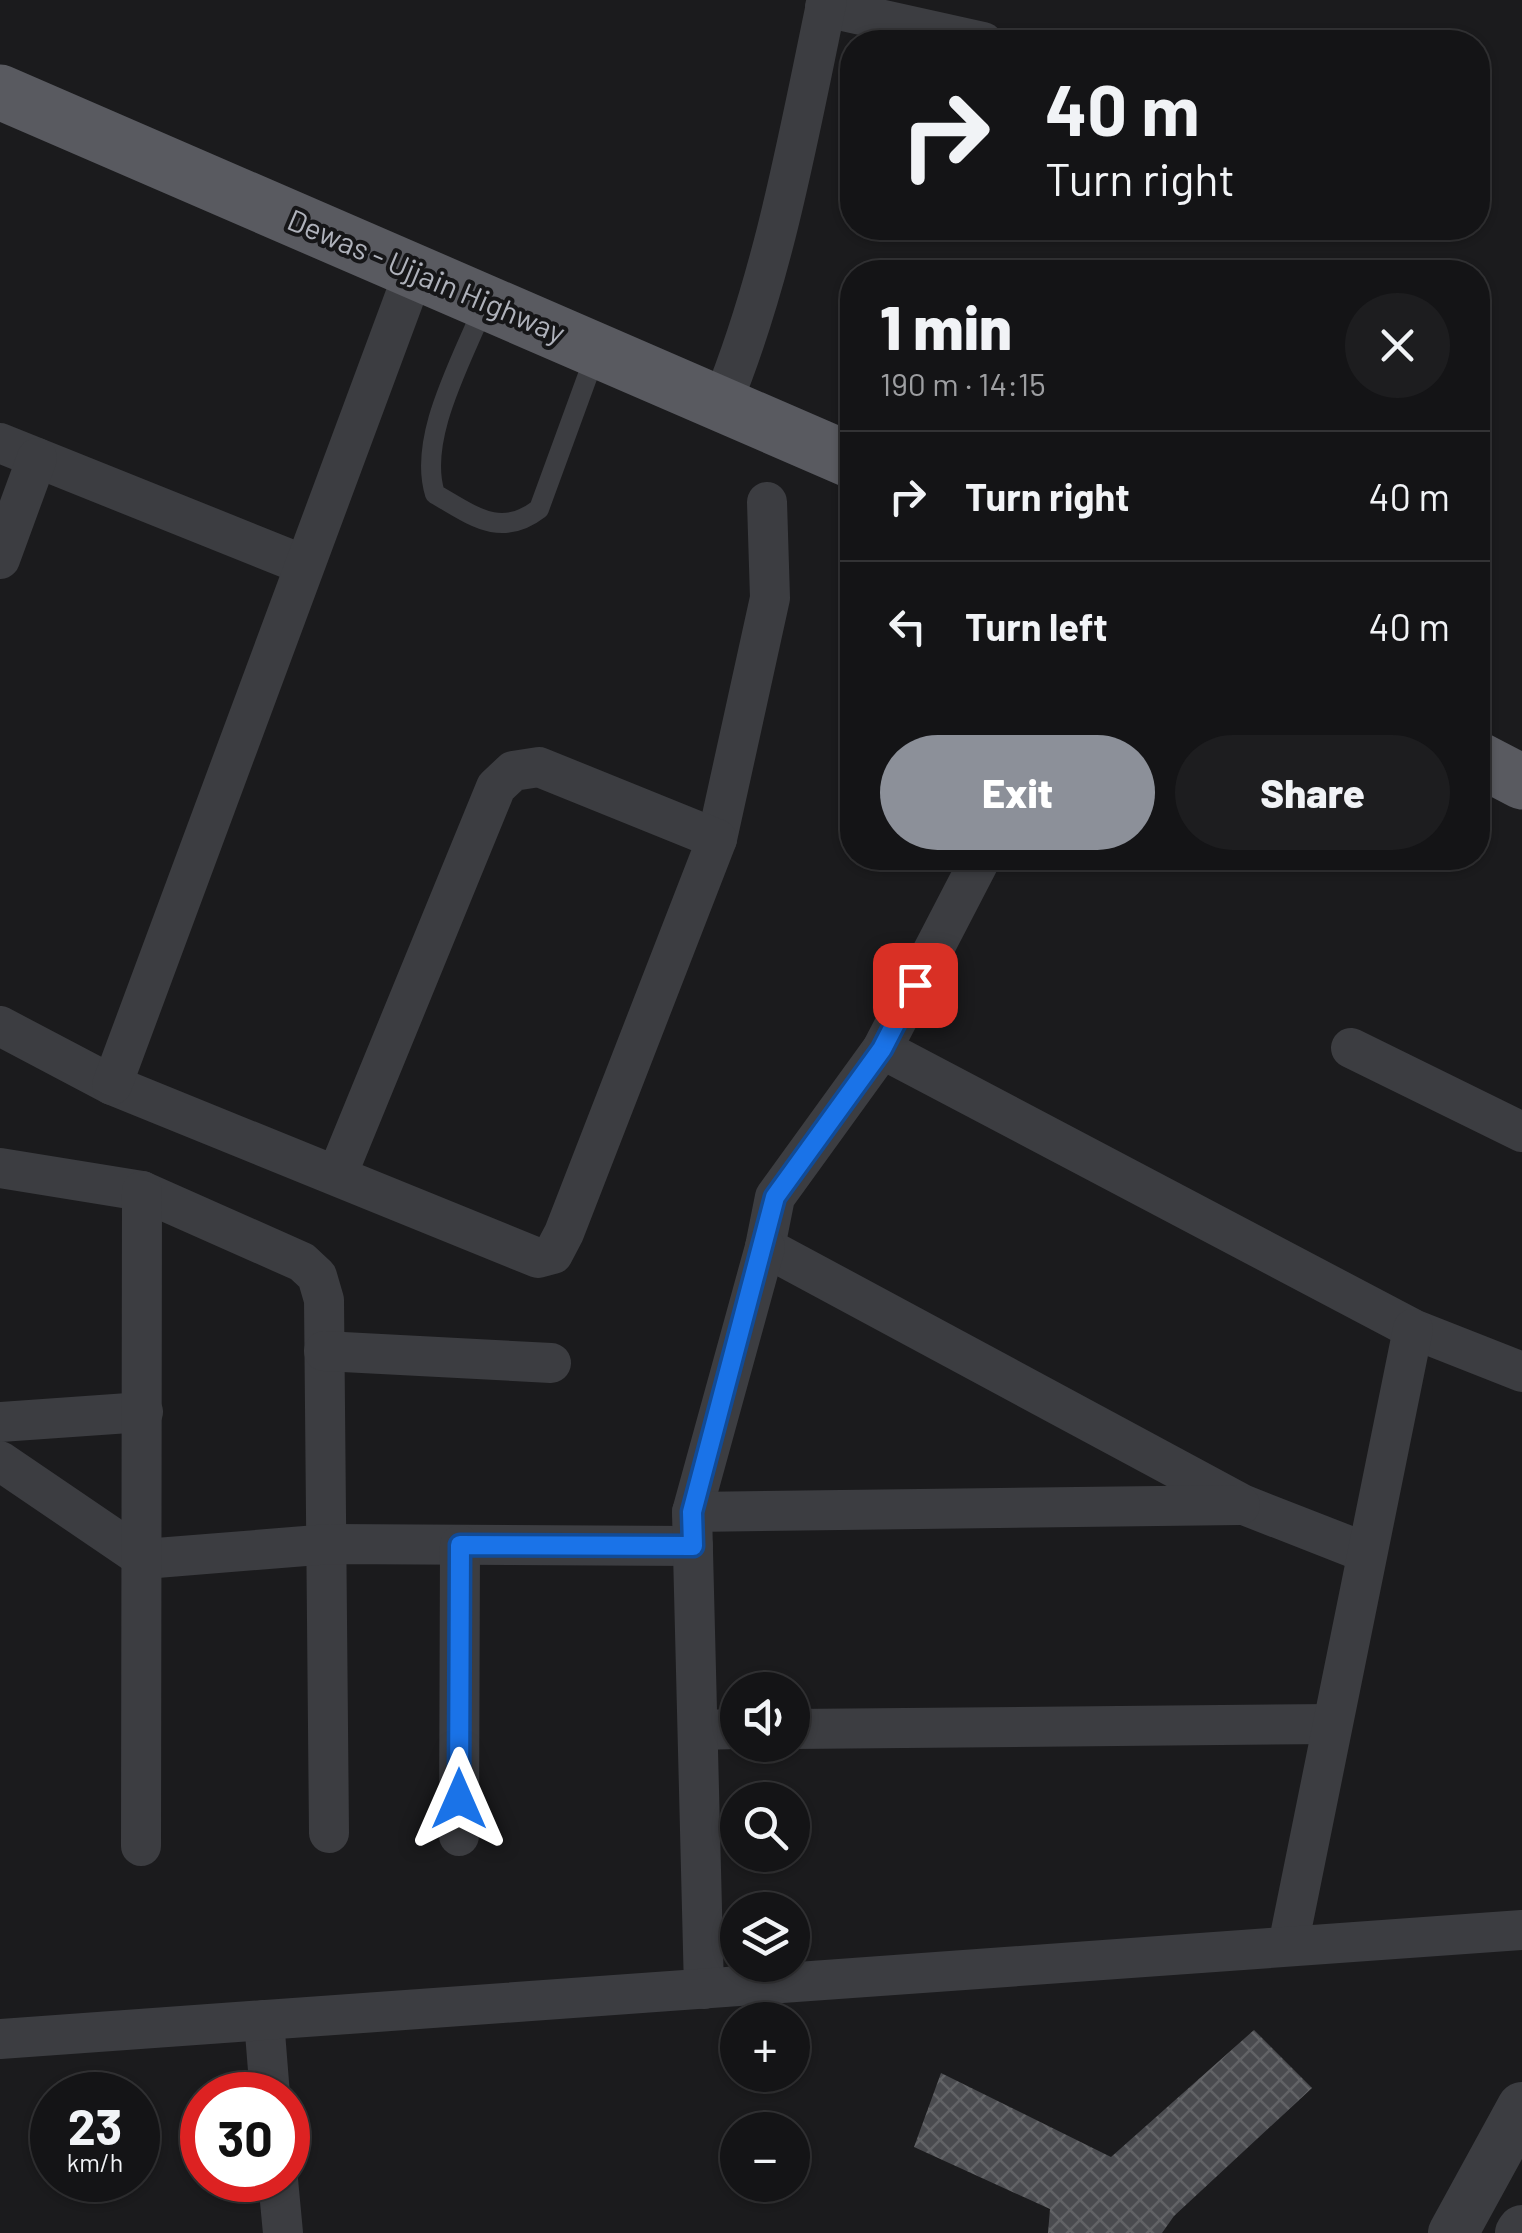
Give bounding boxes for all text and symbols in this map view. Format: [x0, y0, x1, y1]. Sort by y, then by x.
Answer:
text: 40 m [1045, 66, 1200, 150]
icon: right [880, 70, 1010, 200]
text: Turn right [1045, 151, 1235, 205]
street label: Dewas - Ujjain Highway [283, 200, 571, 350]
text: 1 min [880, 290, 1012, 362]
button: close [1345, 293, 1450, 398]
text: 190 m · 14:15 [880, 364, 1046, 402]
icon: right [880, 469, 935, 524]
text: Turn right [965, 473, 1130, 519]
text: 40 m [1369, 473, 1450, 519]
icon: left [880, 599, 935, 654]
text: Turn left [965, 603, 1108, 649]
text: 40 m [1369, 603, 1450, 649]
button: Exit [880, 735, 1155, 850]
button: Share [1175, 735, 1450, 850]
pin [873, 943, 958, 1028]
icon: arrive [888, 958, 943, 1013]
map controls [720, 1672, 810, 2202]
button: sound [720, 1672, 810, 1762]
position arrow [407, 1747, 511, 1851]
button: search [720, 1782, 810, 1872]
button: layers [720, 1892, 810, 1982]
button: + [720, 2002, 810, 2092]
speed limit sign: 30 [180, 2072, 310, 2202]
text: 23 [68, 2095, 122, 2155]
button: − [720, 2112, 810, 2202]
text: km/h [67, 2147, 123, 2177]

